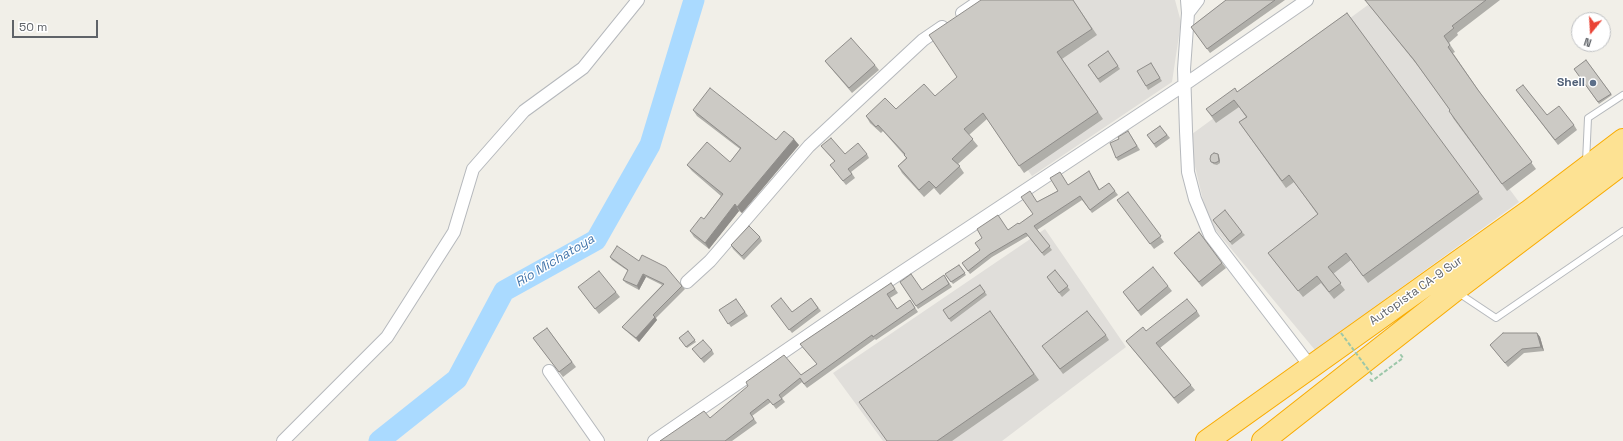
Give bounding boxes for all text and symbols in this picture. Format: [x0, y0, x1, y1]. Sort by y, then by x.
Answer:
scale bar [14, 12, 100, 38]
north arrow [1571, 12, 1611, 52]
text: 50 m [19, 19, 47, 35]
text: N [1582, 35, 1593, 50]
place label: Shell [1557, 76, 1585, 90]
marker: Shell [1588, 78, 1598, 88]
water label: Río Michatoya [513, 231, 597, 291]
street label: Autopista CA-9 Sur [1367, 254, 1465, 328]

